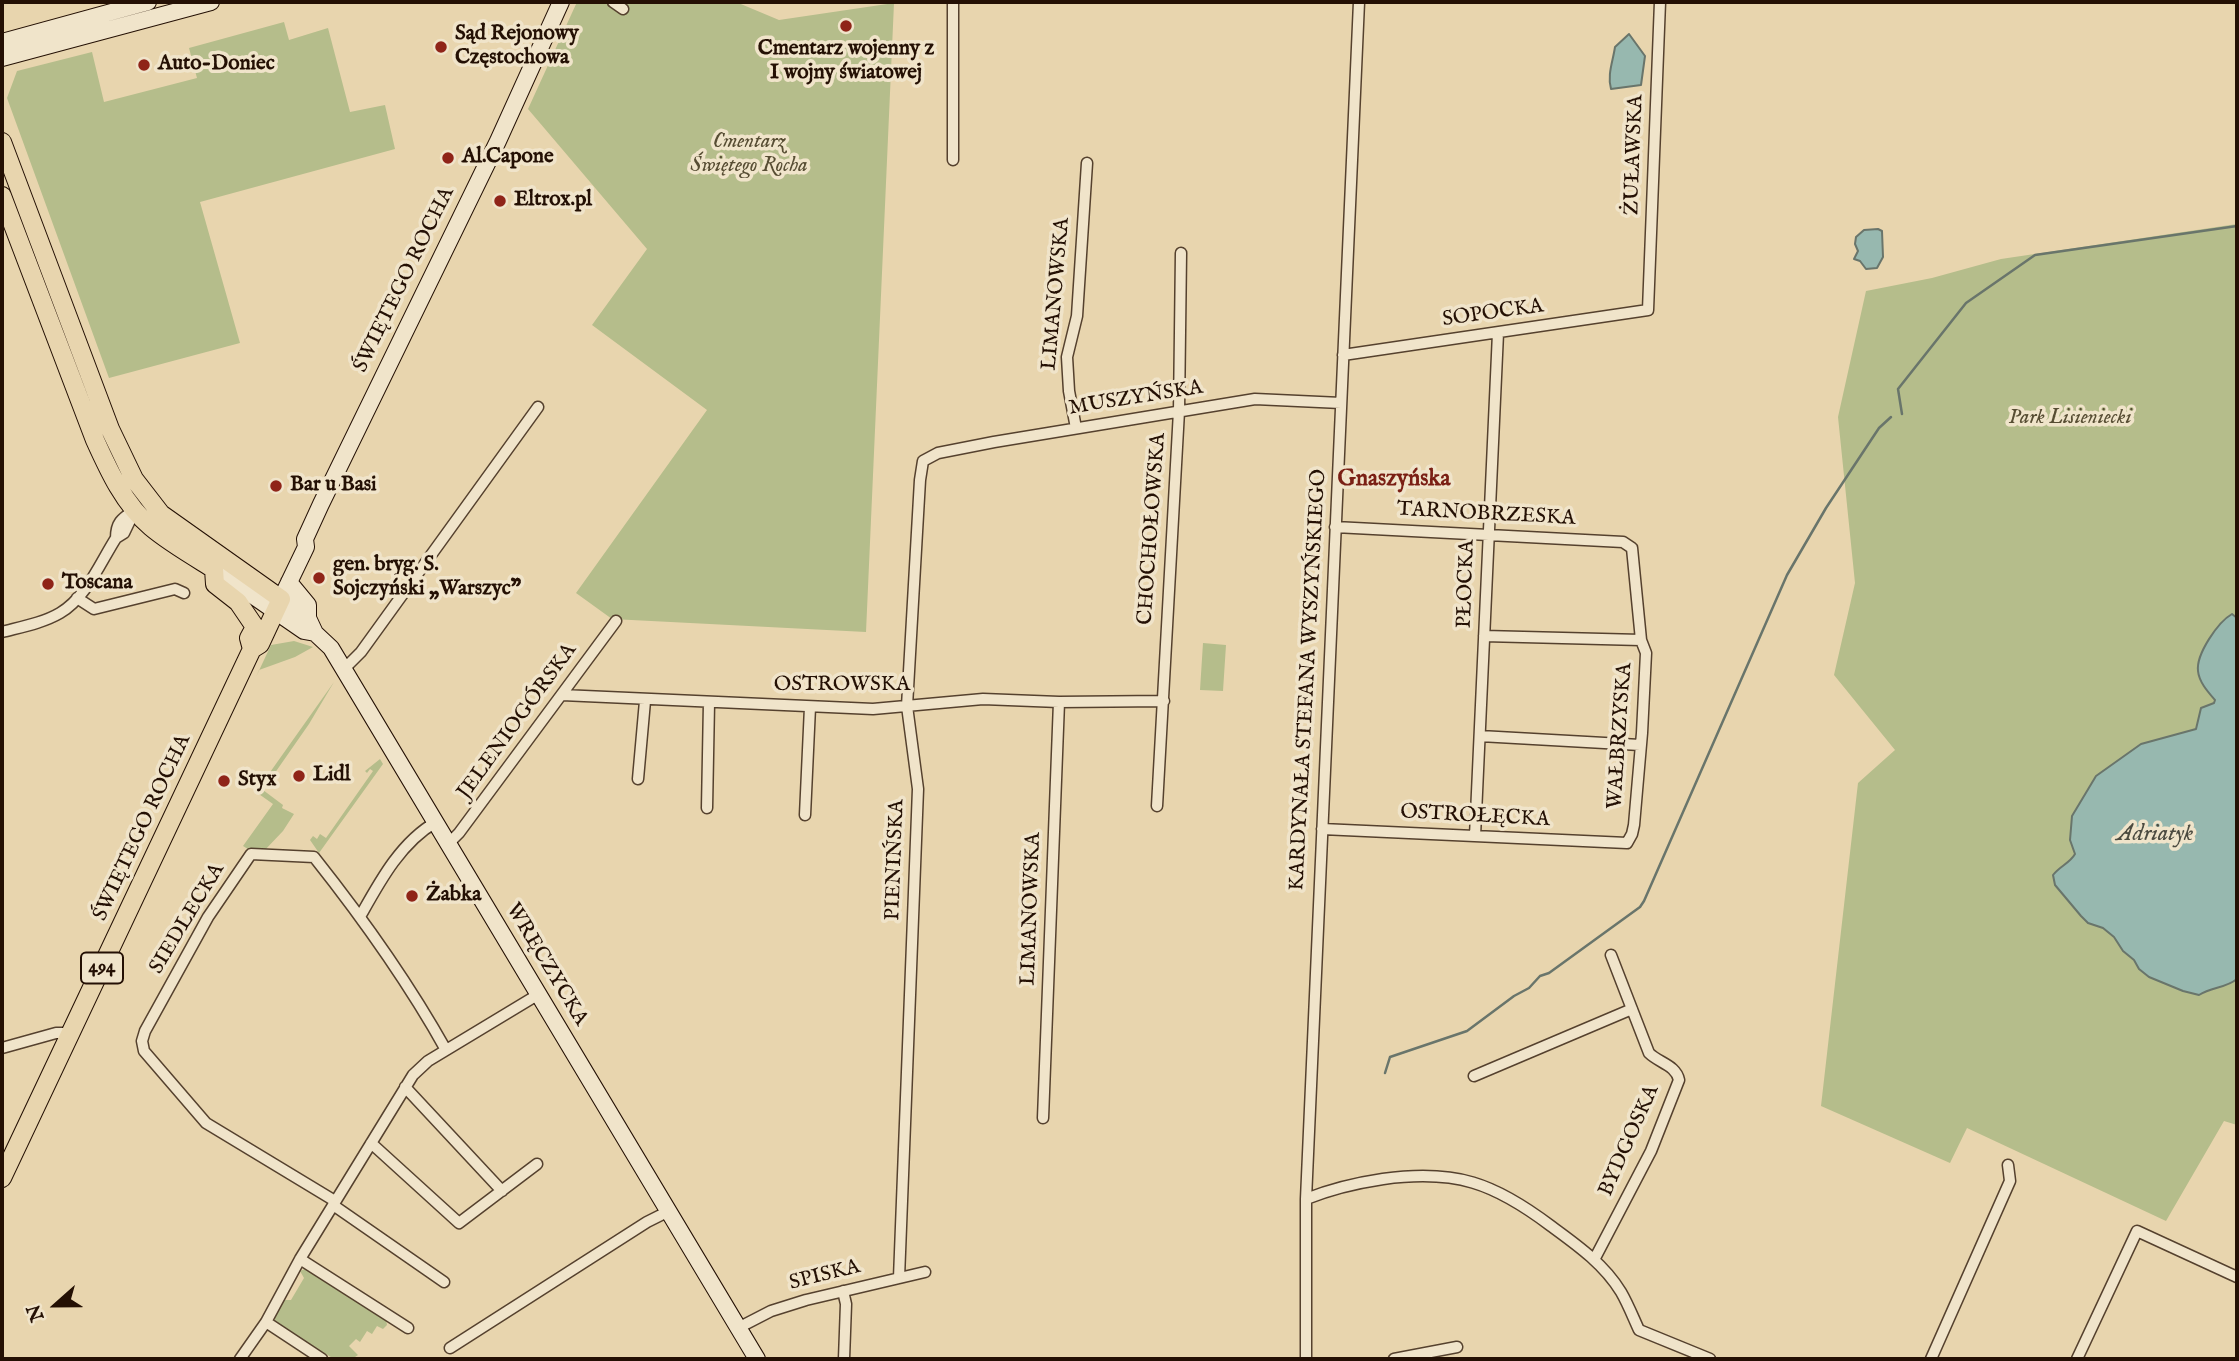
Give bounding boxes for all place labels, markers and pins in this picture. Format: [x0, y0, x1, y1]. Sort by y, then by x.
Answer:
marker: Cmentarz wojenny z I wojny światowej [838, 18, 854, 34]
place label: Sąd Rejonowy Częstochowa [455, 22, 579, 72]
place label: Cmentarz wojenny z I wojny światowej [758, 37, 934, 87]
marker: Sąd Rejonowy Częstochowa [433, 39, 449, 55]
place label: Auto-Doniec [158, 52, 275, 78]
marker: Auto-Doniec [136, 57, 152, 73]
place label: Al.Capone [462, 145, 554, 171]
marker: Al.Capone [440, 150, 456, 166]
place label: Eltrox.pl [514, 188, 592, 214]
marker: Eltrox.pl [492, 193, 508, 209]
place label: Bar u Basi [290, 473, 377, 499]
marker: Bar u Basi [268, 478, 284, 494]
place label: gen. bryg. S. Sojczyński „Warszyc" [333, 553, 521, 603]
marker: gen. bryg. S. Sojczyński „Warszyc" [311, 570, 327, 586]
place label: Toscana [62, 571, 132, 597]
marker: Toscana [40, 576, 56, 592]
place label: Lidl [313, 763, 350, 789]
place label: Styx [238, 768, 277, 794]
marker: Lidl [291, 768, 307, 784]
marker: Styx [216, 773, 232, 789]
place label: Żabka [426, 883, 481, 909]
marker: Żabka [404, 888, 420, 904]

